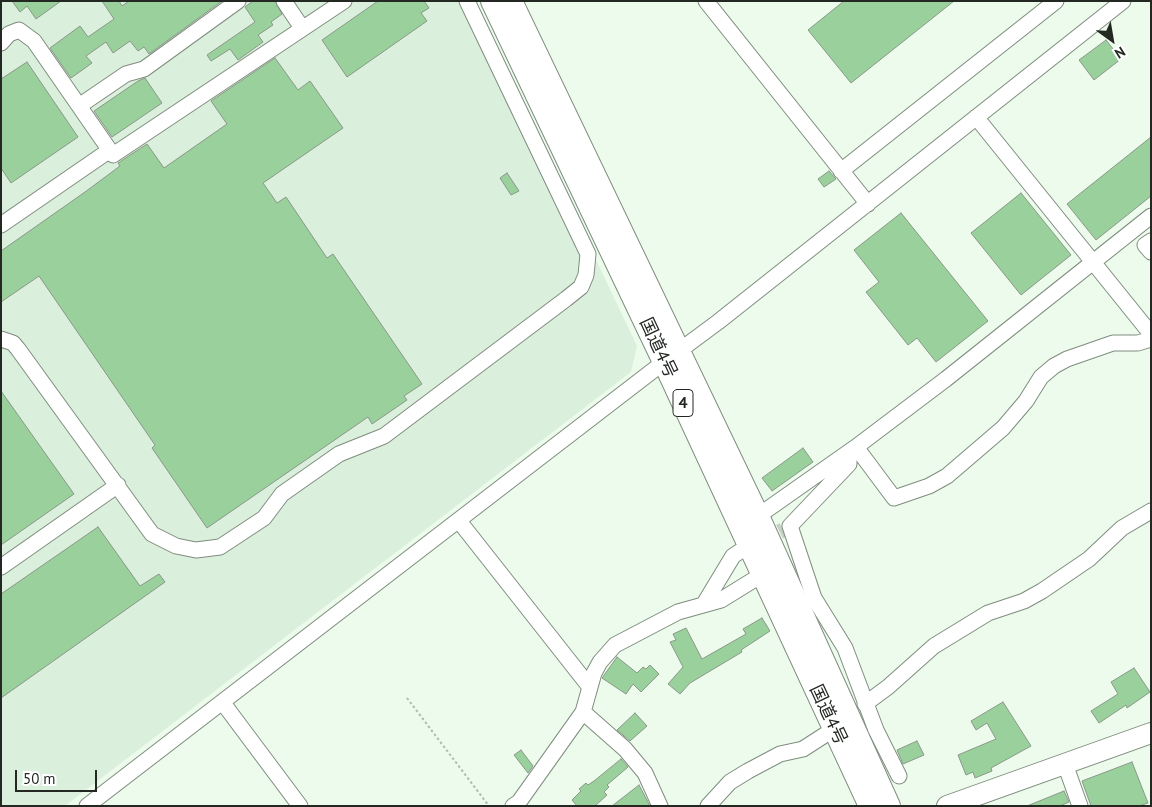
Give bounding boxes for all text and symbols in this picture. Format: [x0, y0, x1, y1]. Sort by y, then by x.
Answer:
north arrow [1087, 15, 1137, 65]
text: N [1111, 43, 1129, 63]
street label: 国道4号 [635, 315, 681, 381]
road number: 4 [673, 389, 693, 416]
street label: 国道4号 [805, 682, 851, 748]
scale bar [18, 760, 100, 792]
text: 50 m [23, 769, 56, 788]

